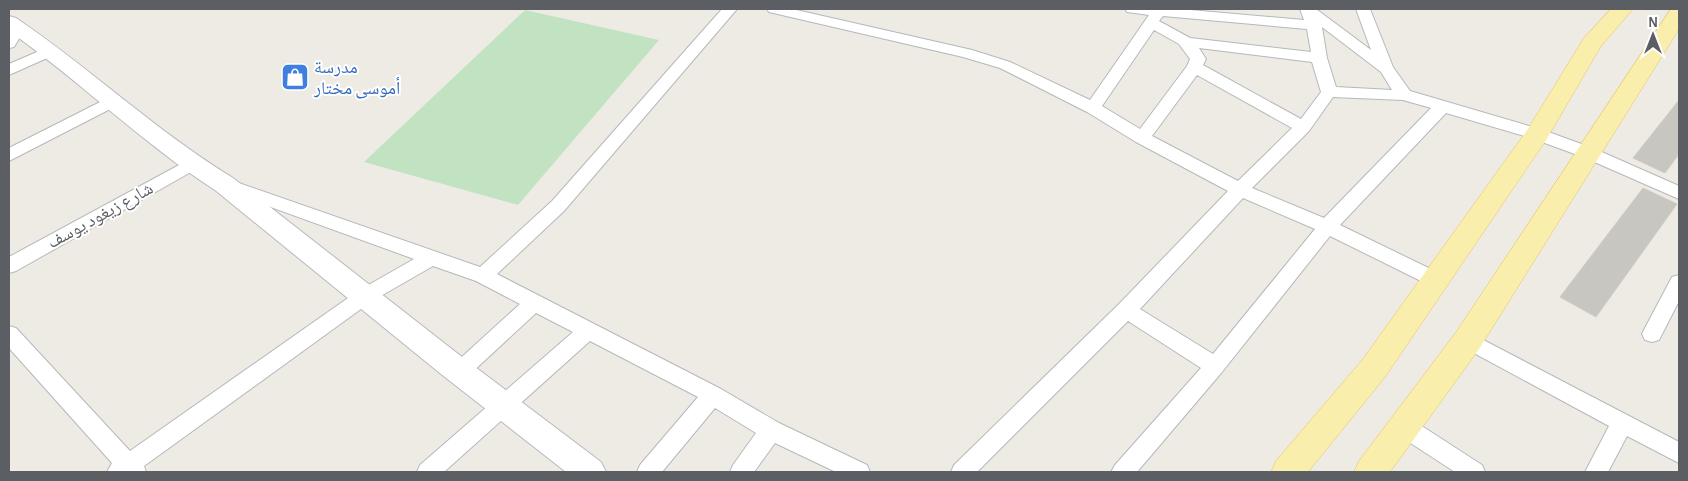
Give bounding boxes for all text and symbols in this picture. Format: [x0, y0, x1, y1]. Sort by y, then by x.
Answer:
north arrow [1628, 10, 1678, 60]
text: N [1648, 16, 1658, 30]
place label: مدرسة أموسى مختار [313, 59, 400, 99]
shop icon: مدرسة أموسى مختار [280, 62, 310, 92]
street label: شارع زيغود يوسف [45, 179, 157, 253]

